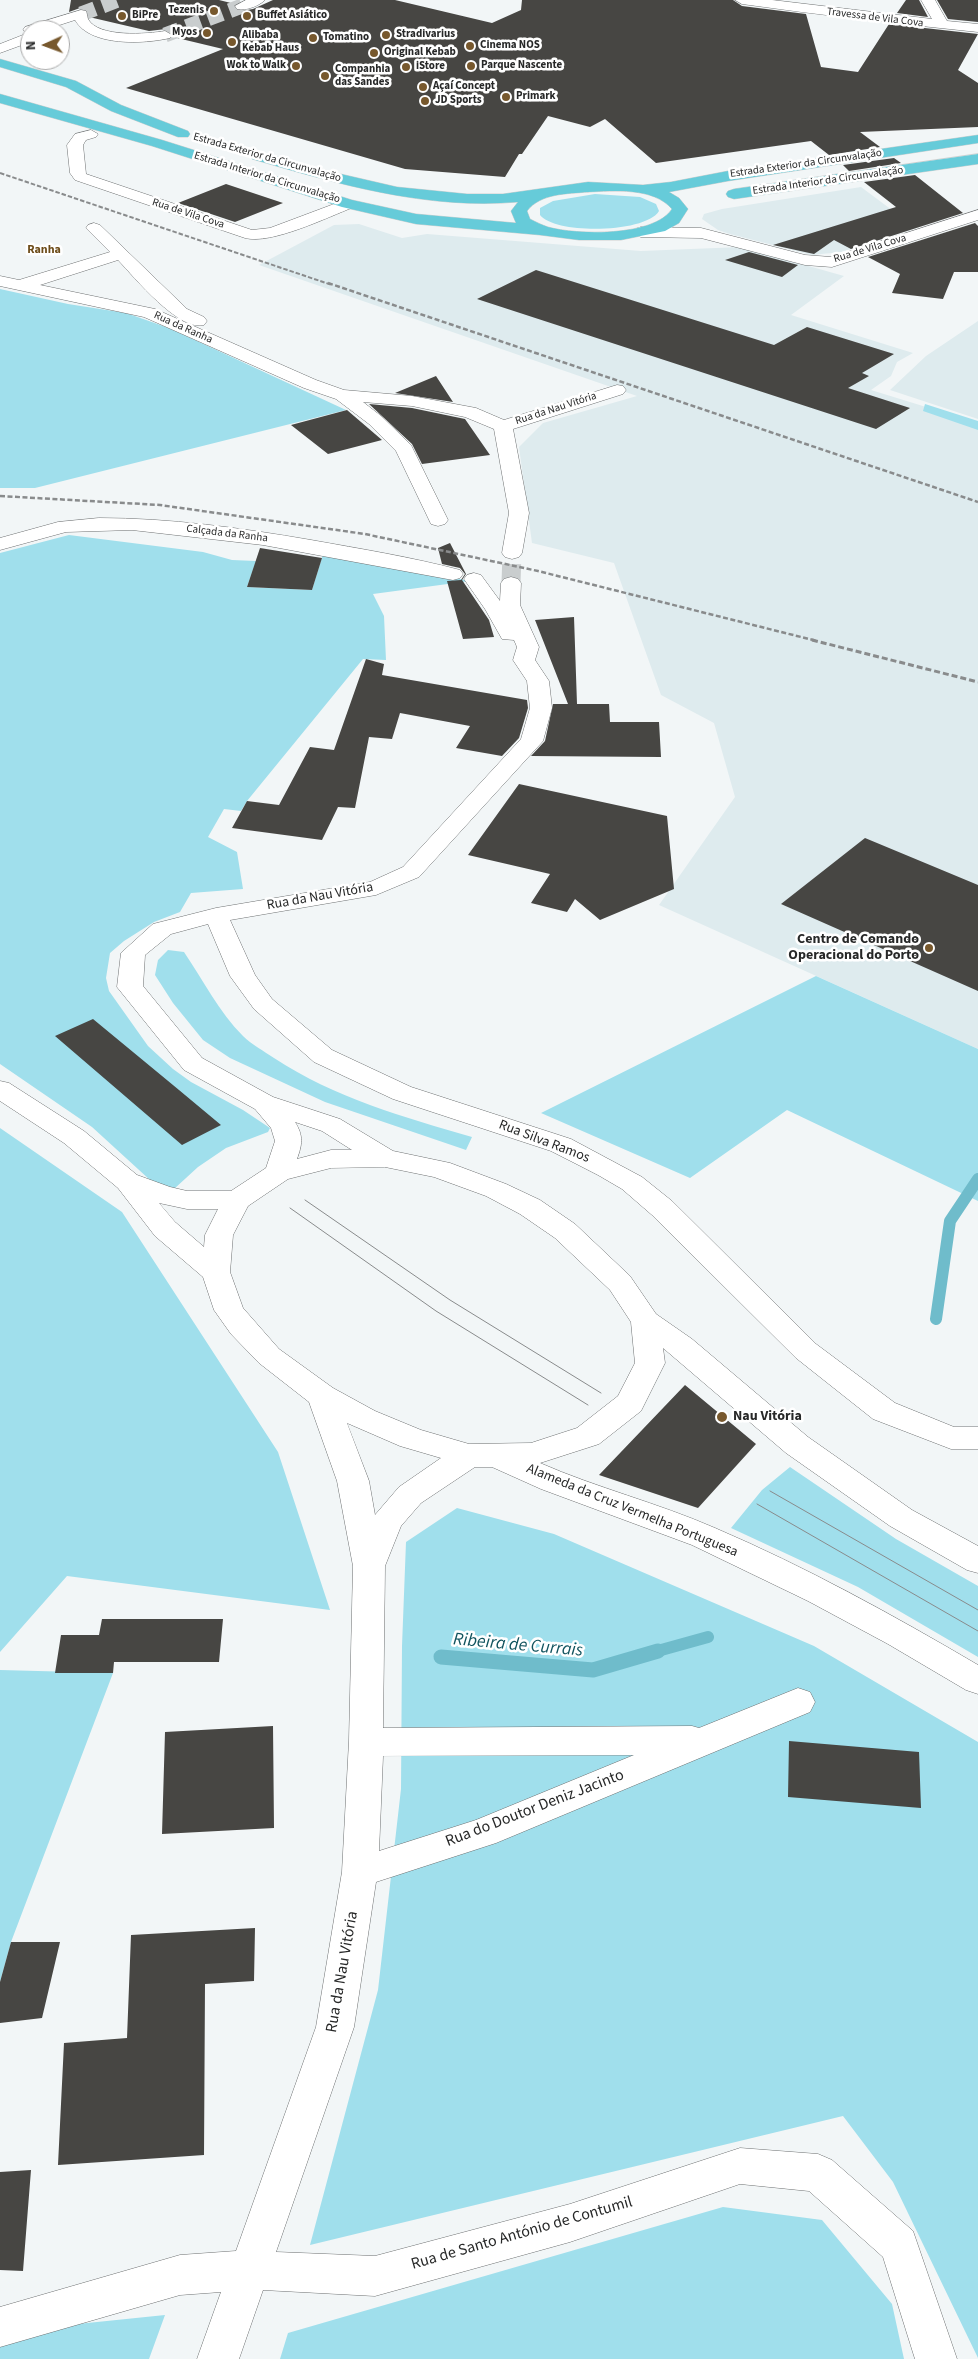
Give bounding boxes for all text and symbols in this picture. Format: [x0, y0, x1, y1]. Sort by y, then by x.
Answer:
place label: Tezenis [168, 4, 204, 18]
marker: Tezenis [208, 5, 220, 17]
street label: Travessa de Vila Cova [826, 6, 924, 30]
place label: BiPre [132, 9, 158, 23]
place label: Buffet Asiático [257, 9, 327, 23]
marker: BiPre [116, 10, 128, 22]
marker: Buffet Asiático [241, 10, 253, 22]
north arrow [20, 20, 70, 70]
place label: Myos [172, 26, 197, 40]
marker: Myos [201, 27, 213, 39]
place label: Stradivarius [396, 28, 455, 42]
place label: Alibaba Kebab Haus [242, 29, 299, 55]
marker: Stradivarius [380, 29, 392, 41]
place label: Tomatino [323, 31, 369, 45]
marker: Tomatino [307, 32, 319, 44]
marker: Alibaba Kebab Haus [226, 36, 238, 48]
place label: Cinema NOS [480, 39, 540, 53]
text: N [21, 40, 41, 50]
marker: Cinema NOS [464, 40, 476, 52]
place label: Original Kebab [384, 46, 456, 60]
marker: Original Kebab [368, 47, 380, 59]
place label: Wok to Walk [227, 59, 286, 73]
place label: Parque Nascente [481, 59, 562, 73]
marker: Wok to Walk [290, 60, 302, 72]
place label: iStore [416, 60, 445, 74]
marker: Parque Nascente [465, 60, 477, 72]
marker: iStore [400, 61, 412, 73]
place label: Companhia das Sandes [335, 63, 390, 89]
marker: Companhia das Sandes [319, 70, 331, 82]
place label: Açaí Concept [433, 80, 495, 94]
marker: Açaí Concept [417, 81, 429, 93]
place label: Primark [516, 90, 556, 104]
marker: Primark [500, 91, 512, 103]
place label: JD Sports [435, 94, 482, 108]
marker: JD Sports [419, 95, 431, 107]
street label: Estrada Exterior da Circunvalação [192, 131, 342, 185]
street label: Estrada Exterior da Circunvalação [729, 147, 883, 181]
street label: Estrada Interior da Circunvalação [192, 149, 342, 207]
street label: Estrada Interior da Circunvalação [752, 164, 904, 198]
street label: Rua de Vila Cova [150, 196, 226, 232]
street label: Rua de Vila Cova [832, 232, 908, 266]
district label: Ranha [27, 243, 61, 257]
street label: Rua da Ranha [151, 309, 215, 347]
street label: Rua da Nau Vitória [514, 390, 598, 428]
street label: Calçada da Ranha [185, 522, 269, 546]
street label: Rua da Nau Vitória [265, 879, 375, 915]
place label: Centro de Comando Operacional do Porto [788, 932, 919, 964]
marker: Centro de Comando Operacional do Porto [923, 942, 935, 954]
street label: Rua Silva Ramos [496, 1117, 592, 1167]
place label: Nau Vitória [733, 1409, 802, 1425]
marker: Nau Vitória [715, 1410, 729, 1424]
street label: Alameda da Cruz Vermelha Portuguesa [524, 1461, 740, 1561]
water label: Ribeira de Currais [452, 1630, 584, 1662]
street label: Rua do Doutor Deniz Jacinto [443, 1766, 627, 1852]
street label: Rua da Nau Vitória [323, 1910, 363, 2034]
street label: Rua de Santo António de Contumil [409, 2193, 635, 2275]

